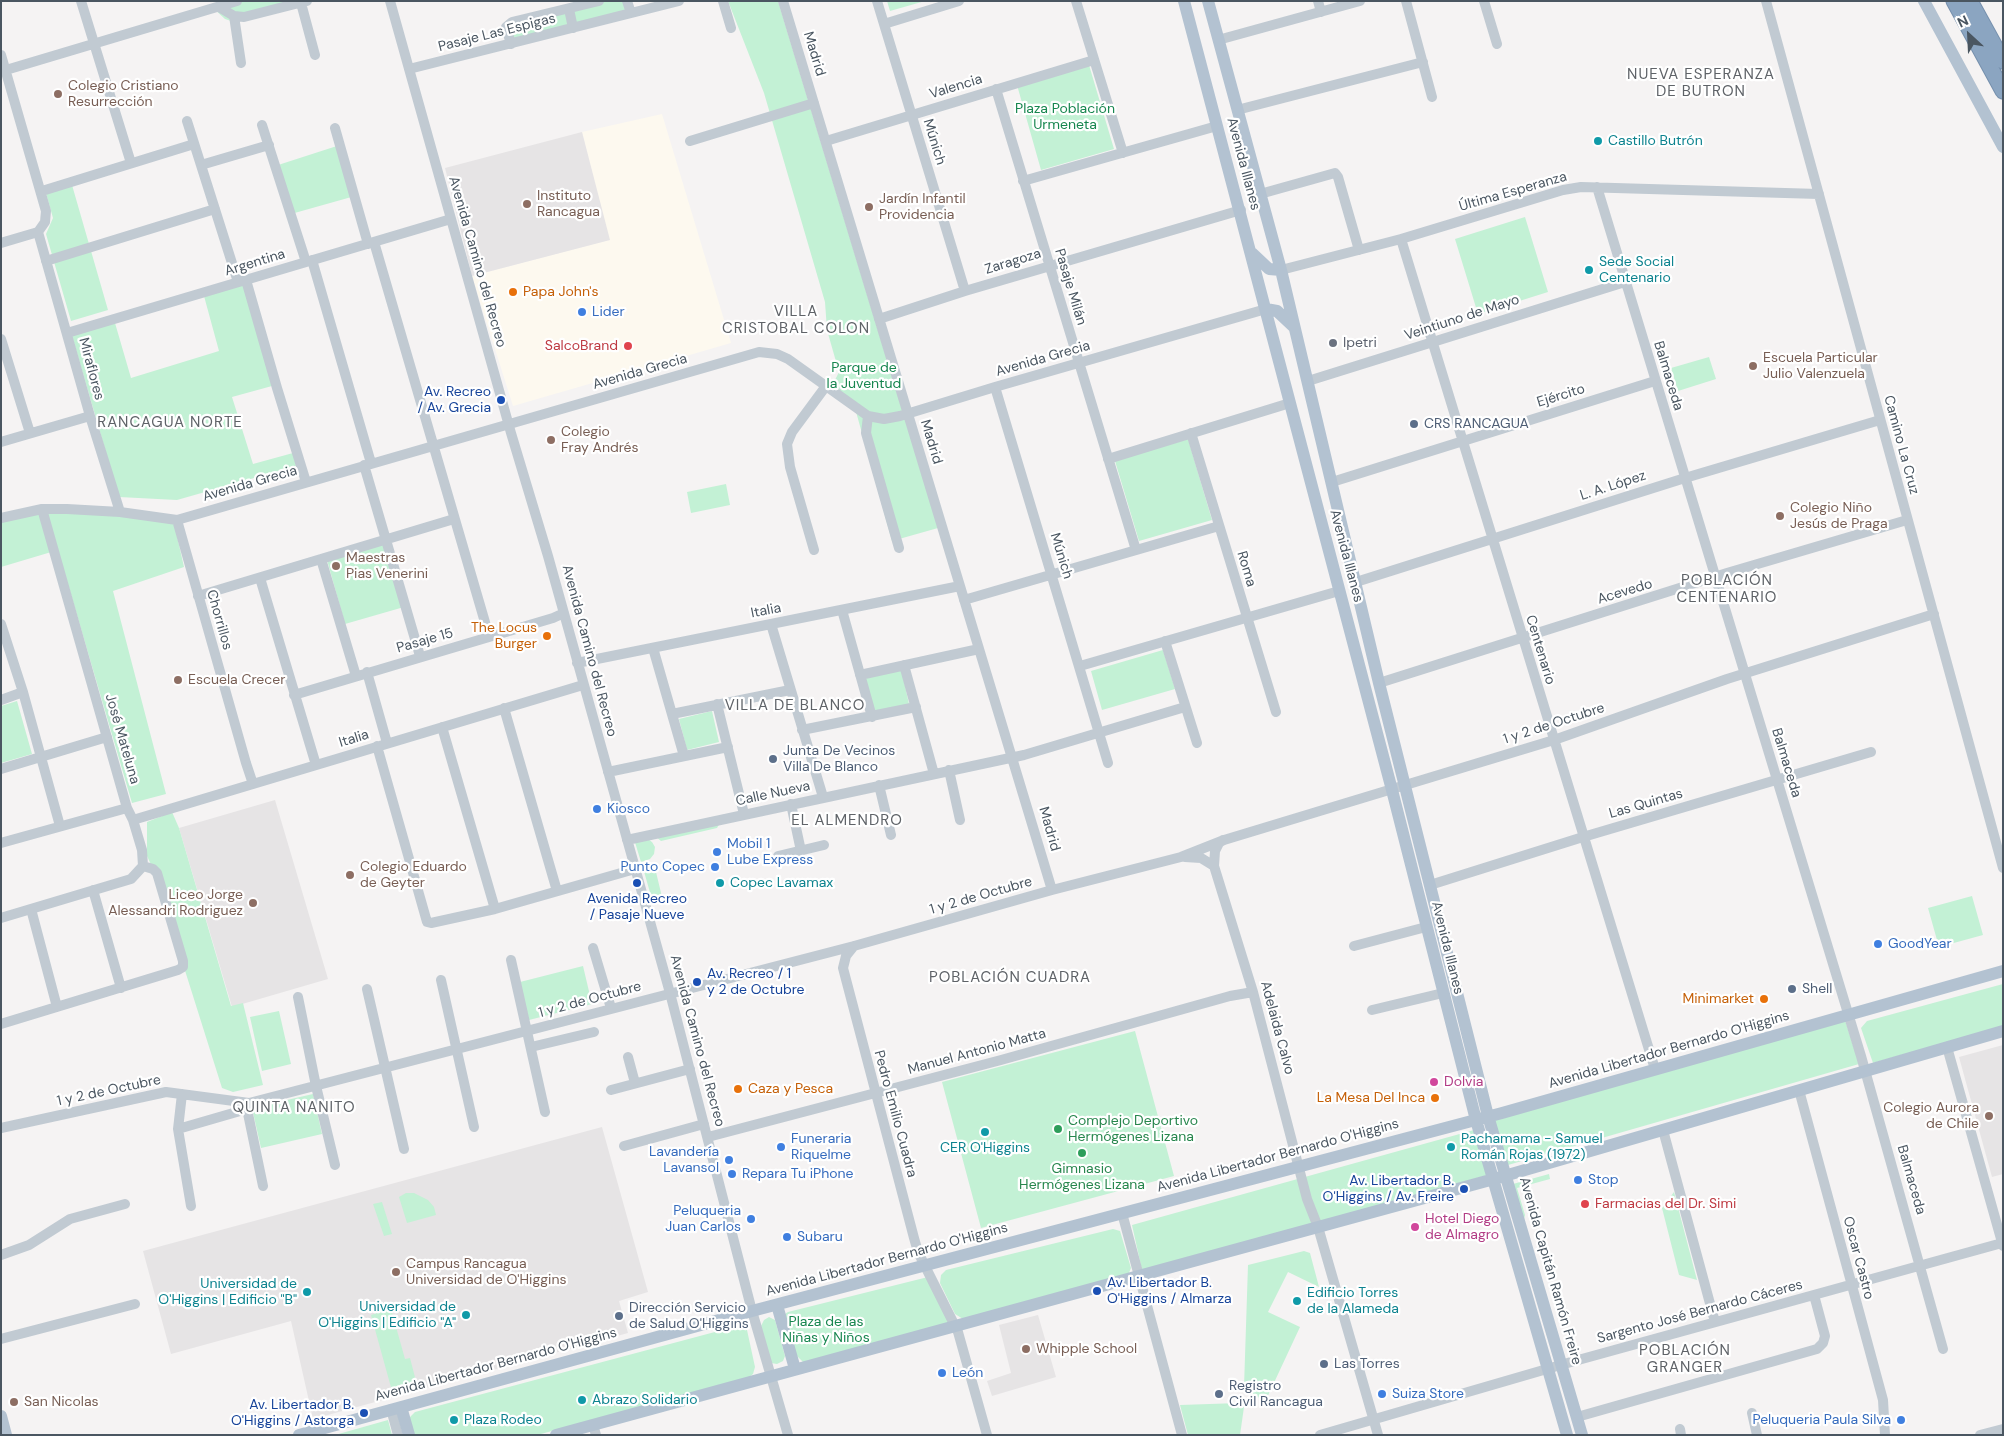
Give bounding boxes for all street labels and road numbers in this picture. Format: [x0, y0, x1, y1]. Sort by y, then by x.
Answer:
street label: Pasaje Las Espigas [437, 10, 557, 56]
street label: Madrid [799, 30, 829, 78]
street label: Valencia [928, 71, 984, 103]
street label: Avenida Illanes [1223, 116, 1263, 212]
street label: Múnich [919, 117, 949, 167]
street label: Última Esperanza [1457, 169, 1569, 215]
street label: Avenida Camino del Recreo [445, 175, 509, 349]
street label: Argentina [223, 246, 287, 280]
street label: Zaragoza [983, 246, 1043, 278]
street label: Pasaje Milán [1050, 247, 1090, 327]
street label: Veintiuno de Mayo [1402, 292, 1522, 344]
street label: Miraflores [75, 336, 107, 402]
street label: Avenida Grecia [994, 337, 1092, 381]
street label: Balmaceda [1649, 339, 1687, 413]
street label: Avenida Grecia [591, 350, 689, 394]
street label: Ejército [1535, 381, 1587, 411]
street label: Camino La Cruz [1880, 394, 1922, 496]
street label: Madrid [916, 418, 946, 466]
street label: Avenida Grecia [201, 462, 299, 506]
street label: L. A. López [1578, 467, 1648, 505]
street label: Avenida Illanes [1326, 508, 1366, 604]
street label: Múnich [1046, 531, 1076, 581]
street label: Roma [1233, 549, 1259, 589]
street label: Avenida Camino del Recreo [558, 563, 620, 739]
street label: Acevedo [1595, 576, 1655, 608]
street label: Chorrillos [202, 588, 236, 652]
street label: Italia [749, 600, 783, 622]
street label: Centenario [1521, 613, 1559, 687]
street label: Pasaje 15 [395, 625, 455, 657]
street label: José Mateluna [101, 692, 143, 786]
street label: 1 y 2 de Octubre [1501, 700, 1607, 748]
street label: Balmaceda [1767, 726, 1805, 800]
street label: Italia [337, 727, 371, 751]
street label: Calle Nueva [734, 778, 812, 810]
street label: Las Quintas [1607, 785, 1685, 823]
street label: Madrid [1035, 805, 1063, 853]
street label: 1 y 2 de Octubre [928, 873, 1034, 919]
street label: Avenida Illanes [1427, 900, 1467, 996]
street label: Avenida Camino del Recreo [666, 953, 728, 1129]
street label: 1 y 2 de Octubre [537, 978, 643, 1022]
street label: Adelaida Calvo [1256, 979, 1298, 1077]
street label: Avenida Libertador Bernardo O'Higgins [1547, 1008, 1791, 1092]
street label: Manuel Antonio Matta [906, 1025, 1048, 1079]
street label: Pedro Emilio Cuadra [870, 1049, 920, 1179]
street label: 1 y 2 de Octubre [56, 1072, 162, 1110]
street label: Avenida Libertador Bernardo O'Higgins [1155, 1116, 1401, 1196]
street label: Balmaceda [1893, 1143, 1929, 1217]
street label: Avenida Capitán Ramón Freire [1515, 1175, 1585, 1367]
street label: Oscar Castro [1839, 1215, 1877, 1301]
street label: Avenida Libertador Bernardo O'Higgins [764, 1220, 1010, 1300]
street label: Sargento José Bernardo Cáceres [1595, 1276, 1805, 1348]
street label: Avenida Libertador Bernardo O'Higgins [373, 1325, 619, 1405]

